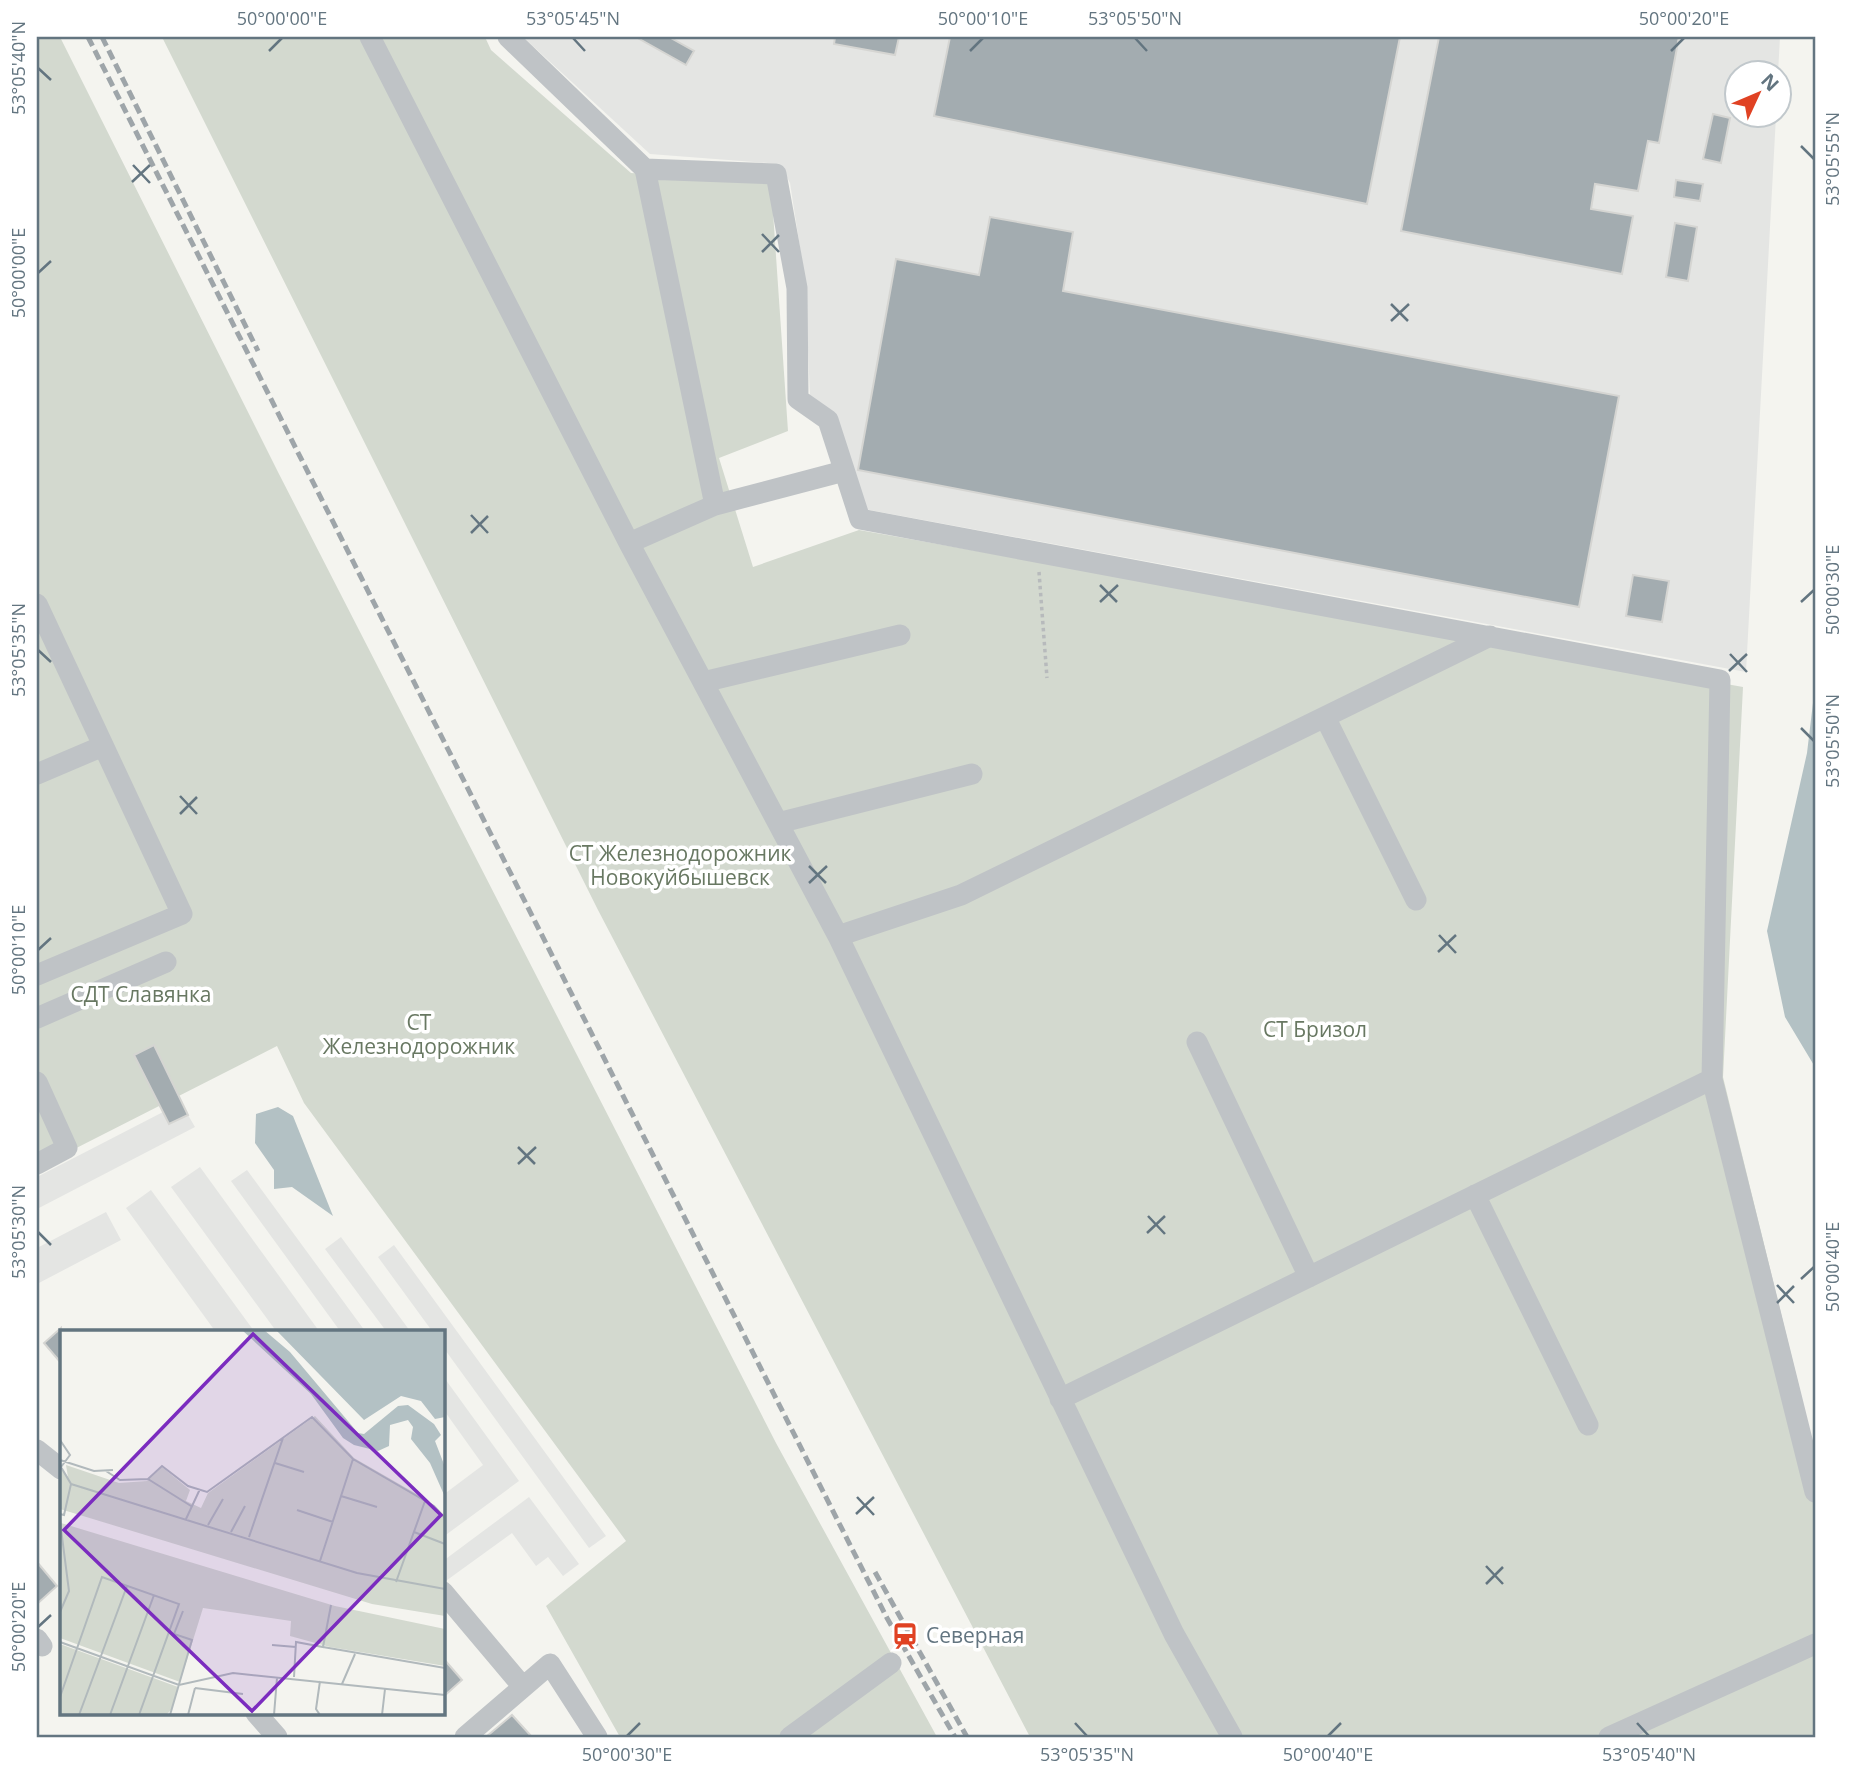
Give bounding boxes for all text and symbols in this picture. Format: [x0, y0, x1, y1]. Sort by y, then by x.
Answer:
text: 50°00'00"E [237, 6, 327, 30]
text: 53°05'45"N [526, 6, 620, 30]
text: 50°00'10"E [938, 6, 1028, 30]
text: 53°05'50"N [1088, 6, 1182, 30]
text: 50°00'20"E [1639, 6, 1729, 30]
text: 53°05'40"N [6, 21, 30, 115]
north arrow [1722, 60, 1792, 130]
text: N [1756, 68, 1785, 97]
text: 53°05'55"N [1820, 112, 1844, 206]
text: 50°00'00"E [6, 228, 30, 318]
text: 50°00'30"E [1820, 545, 1844, 635]
text: 53°05'35"N [6, 603, 30, 697]
text: 53°05'50"N [1820, 694, 1844, 788]
park label: СТ Железнодорожник Новокуйбышевск [569, 839, 791, 891]
text: 50°00'10"E [6, 905, 30, 995]
park label: СДТ Славянка [70, 980, 212, 1008]
park label: СТ Железнодорожник [323, 1008, 515, 1060]
park label: СТ Бризол [1263, 1015, 1367, 1043]
text: 53°05'30"N [6, 1185, 30, 1279]
text: 50°00'40"E [1820, 1222, 1844, 1312]
inset map [60, 1330, 444, 1714]
text: 50°00'20"E [6, 1582, 30, 1672]
station icon: Северная [890, 1621, 920, 1651]
place label: Северная [926, 1621, 1024, 1649]
text: 50°00'30"E [582, 1742, 672, 1766]
text: 53°05'35"N [1040, 1742, 1134, 1766]
text: 50°00'40"E [1283, 1742, 1373, 1766]
text: 53°05'40"N [1602, 1742, 1696, 1766]

